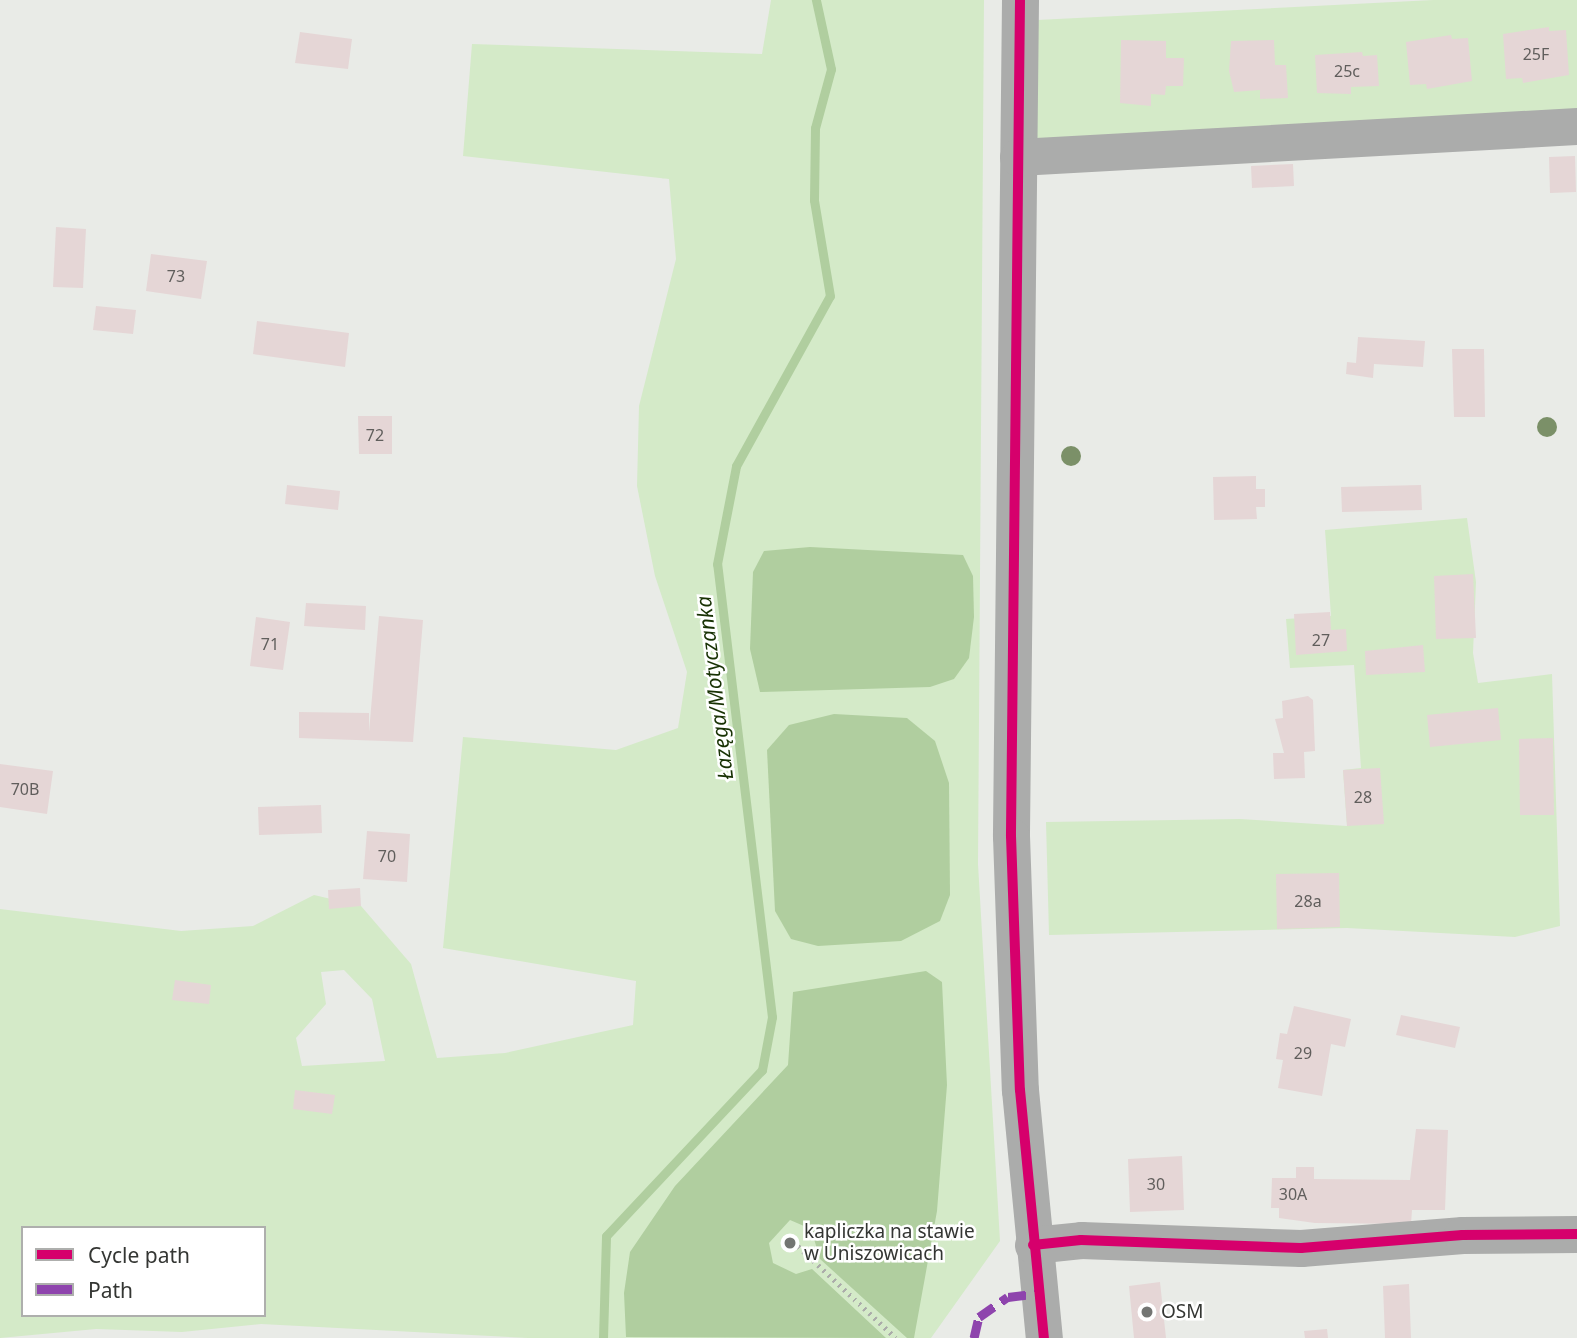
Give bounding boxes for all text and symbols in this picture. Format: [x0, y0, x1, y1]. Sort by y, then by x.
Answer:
house number: 25F [1523, 44, 1549, 64]
house number: 25c [1334, 61, 1360, 81]
house number: 73 [167, 266, 185, 286]
house number: 72 [366, 425, 384, 445]
water label: Łazęga/Motyczanka [690, 595, 738, 781]
house number: 27 [1312, 630, 1330, 650]
house number: 71 [261, 634, 279, 654]
house number: 70B [11, 779, 39, 799]
house number: 28 [1354, 787, 1372, 807]
house number: 70 [378, 846, 396, 866]
house number: 28a [1294, 891, 1322, 911]
house number: 29 [1294, 1043, 1312, 1063]
house number: 30 [1147, 1174, 1165, 1194]
house number: 30A [1279, 1184, 1307, 1204]
place label: kapliczka na stawie w Uniszowicach [804, 1221, 975, 1265]
legend [21, 1226, 266, 1317]
marker: kapliczka na stawie w Uniszowicach [782, 1235, 798, 1251]
text: Cycle path [88, 1241, 190, 1269]
text: Path [88, 1276, 133, 1304]
place label: OSM [1161, 1301, 1204, 1323]
marker: OSM [1139, 1304, 1155, 1320]

